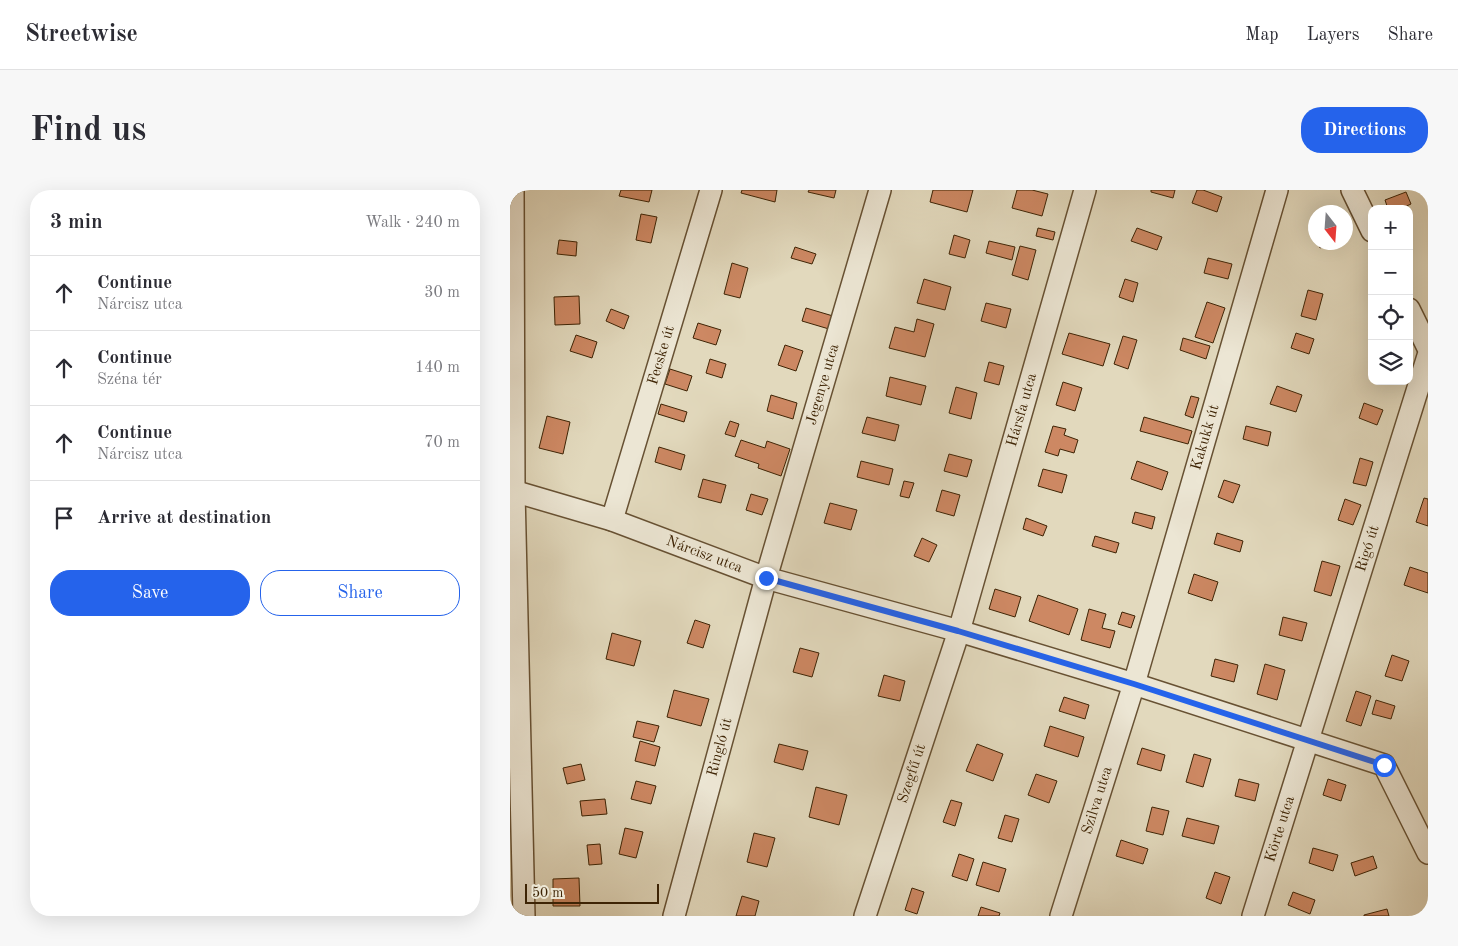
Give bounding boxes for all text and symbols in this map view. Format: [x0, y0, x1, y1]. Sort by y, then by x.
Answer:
text: Streetwise [25, 23, 138, 47]
text: Map [1245, 26, 1279, 44]
text: Layers [1307, 26, 1359, 44]
text: Share [1387, 26, 1433, 44]
button: Directions [1301, 107, 1428, 153]
text: Find us [30, 113, 146, 148]
north arrow [1308, 205, 1353, 250]
map controls [1368, 205, 1413, 385]
button: + [1368, 205, 1413, 250]
text: 3 min [50, 212, 103, 233]
text: Walk · 240 m [365, 215, 460, 231]
button: − [1368, 250, 1413, 295]
text: Continue [97, 274, 172, 293]
icon: ahead [50, 279, 78, 307]
text: 30 m [424, 285, 460, 301]
button: locate [1368, 295, 1413, 340]
text: Nárcisz utca [97, 297, 183, 313]
street label: Fecske út [645, 324, 677, 387]
button: layers [1368, 340, 1413, 385]
street label: Jegenye utca [804, 342, 842, 427]
text: Continue [97, 349, 172, 368]
icon: ahead [50, 354, 78, 382]
text: 140 m [415, 360, 460, 376]
street label: Hársfa utca [1005, 371, 1040, 448]
text: Széna tér [97, 372, 162, 388]
street label: Kakukk út [1189, 403, 1222, 472]
text: Continue [97, 424, 172, 443]
icon: ahead [50, 429, 78, 457]
text: 70 m [424, 435, 460, 451]
text: Nárcisz utca [97, 447, 183, 463]
icon: arrive [50, 504, 78, 532]
text: Arrive at destination [97, 509, 271, 528]
street label: Rigó út [1354, 523, 1382, 574]
street label: Nárcisz utca [664, 534, 745, 576]
route end [755, 567, 778, 590]
button: Save [50, 570, 250, 616]
button: Share [260, 570, 460, 616]
street label: Ringló út [705, 716, 735, 778]
street label: Szegfű út [895, 742, 929, 805]
route start [1373, 754, 1396, 777]
street label: Szilva utca [1080, 764, 1115, 836]
street label: Körte utca [1263, 794, 1298, 864]
scale bar [525, 881, 659, 904]
text: 50 m [532, 886, 563, 900]

